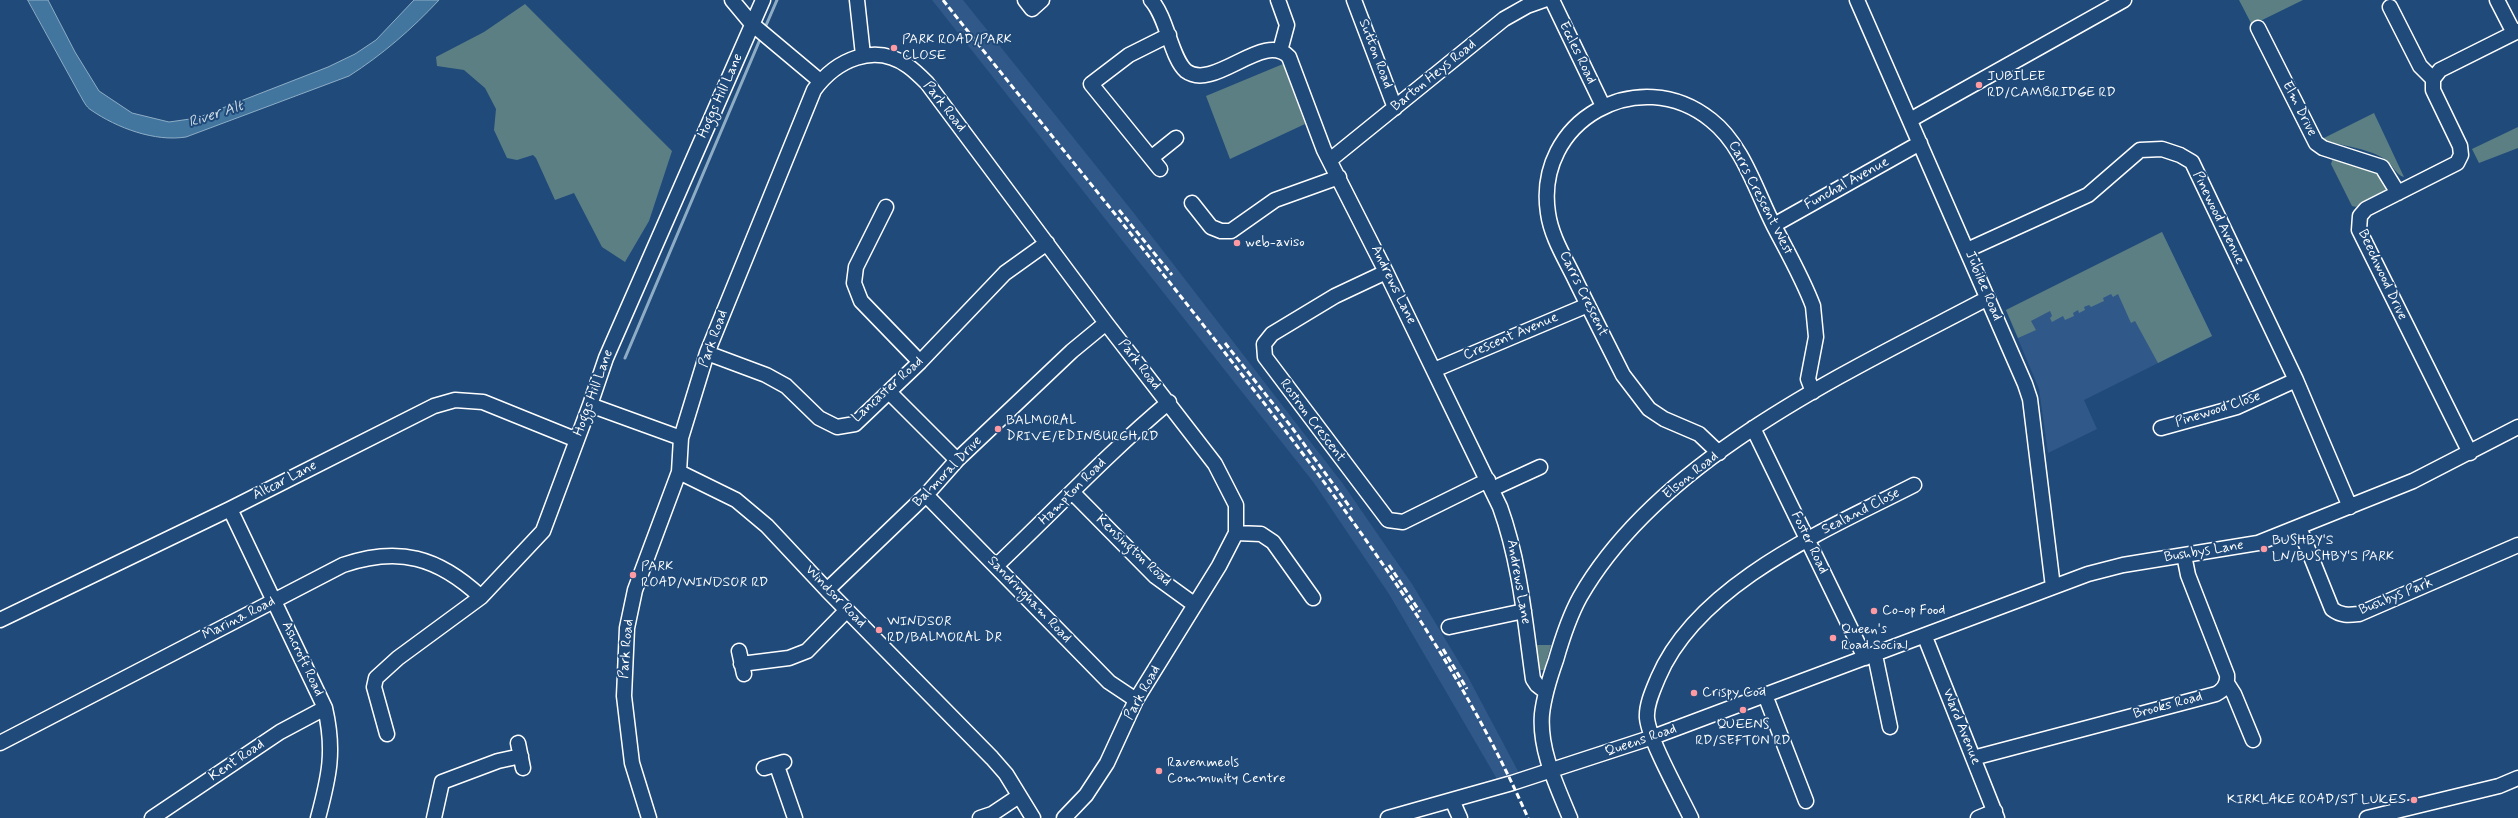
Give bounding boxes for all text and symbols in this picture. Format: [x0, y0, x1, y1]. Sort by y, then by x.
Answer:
street label: Sutton Road [1354, 17, 1396, 91]
street label: Eccles Road [1555, 19, 1599, 87]
place label: PARK ROAD/PARK CLOSE [902, 32, 1012, 64]
street label: Barton Heys Road [1388, 37, 1480, 115]
marker: PARK ROAD/PARK CLOSE [889, 43, 899, 53]
street label: Hoggs Hill Lane [695, 51, 747, 141]
place label: JUBILEE RD/CAMBRIDGE RD [1987, 69, 2116, 102]
street label: Park Road [919, 78, 969, 136]
street label: Elm Drive [2278, 79, 2320, 139]
marker: JUBILEE RD/CAMBRIDGE RD [1974, 80, 1984, 90]
water label: River Alt [186, 98, 246, 132]
street label: Carrs Crescent West [1724, 138, 1796, 258]
street label: Funchal Avenue [1802, 154, 1892, 214]
street label: Pinewood Avenue [2188, 169, 2248, 267]
street label: Beechwood Drive [2354, 227, 2410, 323]
place label: web-aviso [1245, 235, 1305, 251]
marker: web-aviso [1232, 238, 1242, 248]
street label: Andrews Lane [1367, 243, 1419, 327]
street label: Carrs Crescent [1555, 248, 1611, 340]
street label: Jubilee Road [1961, 249, 2005, 323]
street label: Park Road [696, 308, 732, 370]
street label: Crescent Avenue [1461, 309, 1561, 365]
street label: Park Road [1114, 336, 1164, 394]
street label: Hoggs Hill Lane [571, 347, 617, 439]
street label: Lancaster Road [849, 354, 927, 426]
street label: Rostron Crescent [1275, 376, 1349, 466]
street label: Pinewood Close [2173, 388, 2263, 432]
place label: BALMORAL DRIVE/EDINBURGH RD [1006, 413, 1159, 446]
marker: BALMORAL DRIVE/EDINBURGH RD [993, 424, 1003, 434]
street label: Balmoral Drive [910, 433, 986, 511]
street label: Elson Road [1660, 449, 1722, 503]
street label: Hampton Road [1036, 455, 1110, 529]
street label: Altcar Lane [250, 458, 320, 504]
street label: Sealand Close [1819, 485, 1903, 539]
street label: Foster Road [1787, 509, 1831, 577]
street label: Kensington Road [1092, 512, 1174, 590]
place label: BUSHBY'S LN/BUSHBY'S PARK [2272, 533, 2394, 566]
street label: Bushbys Lane [2163, 537, 2245, 567]
street label: Andrews Lane [1502, 538, 1534, 626]
marker: BUSHBY'S LN/BUSHBY'S PARK [2259, 544, 2269, 554]
street label: Sandringham Road [983, 553, 1075, 647]
place label: PARK ROAD/WINDSOR RD [641, 559, 768, 592]
street label: Windsor Road [801, 562, 869, 632]
marker: PARK ROAD/WINDSOR RD [628, 570, 638, 580]
street label: Bushbys Park [2357, 575, 2435, 619]
street label: Marina Road [200, 594, 278, 644]
place label: Co-op Food [1882, 603, 1945, 619]
marker: Co-op Food [1869, 606, 1879, 616]
place label: WINDSOR RD/BALMORAL DR [887, 614, 1002, 646]
street label: Ashcroft Road [277, 619, 327, 699]
street label: Park Road [616, 619, 638, 679]
place label: Queen's Road Social [1841, 622, 1907, 654]
marker: WINDSOR RD/BALMORAL DR [874, 625, 884, 635]
marker: Queen's Road Social [1828, 633, 1838, 643]
street label: Park Road [1121, 663, 1165, 723]
place label: Crispy Cod [1702, 685, 1766, 701]
street label: Ward Avenue [1938, 687, 1984, 767]
marker: Crispy Cod [1689, 688, 1699, 698]
street label: Brooks Road [2131, 689, 2205, 723]
marker: QUEENS RD/SEFTON RD [1738, 705, 1748, 715]
place label: QUEENS RD/SEFTON RD [1695, 717, 1791, 750]
street label: Queens Road [1603, 721, 1679, 761]
street label: Kent Road [206, 736, 268, 786]
place label: Ravenmeols Community Centre [1167, 755, 1286, 788]
marker: Ravenmeols Community Centre [1154, 766, 1164, 776]
place label: KIRKLAKE ROAD/ST LUKES [2227, 792, 2406, 808]
marker: KIRKLAKE ROAD/ST LUKES [2409, 795, 2419, 805]

